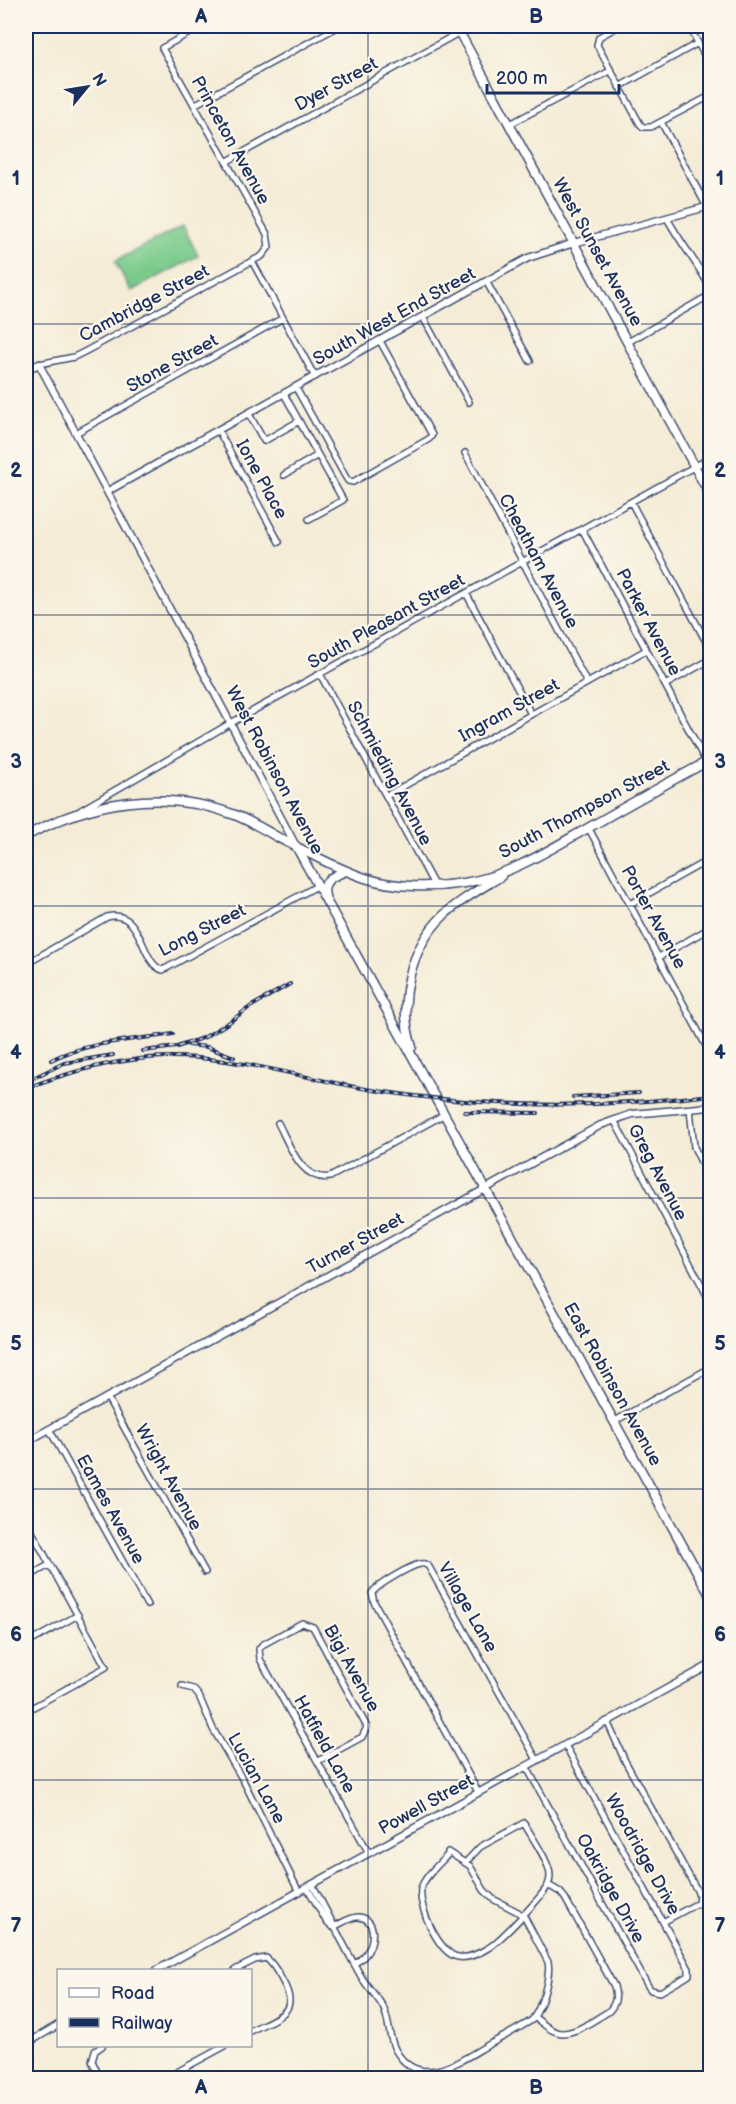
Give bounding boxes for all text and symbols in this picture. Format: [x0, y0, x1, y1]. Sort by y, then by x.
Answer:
text: A [194, 5, 208, 29]
text: B [529, 5, 543, 29]
street label: Dyer Street [291, 53, 382, 116]
north arrow [57, 57, 117, 117]
scale bar [487, 57, 619, 95]
text: 200 m [496, 68, 548, 89]
text: N [87, 70, 110, 90]
street label: Princeton Avenue [187, 73, 275, 208]
text: 1 [12, 167, 20, 191]
text: 1 [716, 167, 724, 191]
street label: West Sunset Avenue [548, 174, 647, 330]
street label: Cambridge Street [76, 260, 213, 347]
street label: South West End Street [309, 263, 479, 370]
street label: Stone Street [123, 330, 222, 397]
street label: Ione Place [231, 436, 292, 523]
text: 2 [10, 459, 22, 483]
text: 2 [714, 459, 726, 483]
street label: Cheatham Avenue [494, 490, 583, 632]
street label: Parker Avenue [612, 565, 686, 680]
street label: South Pleasant Street [304, 569, 469, 673]
street label: Ingram Street [455, 674, 563, 747]
street label: West Robinson Avenue [221, 683, 328, 858]
street label: Schmieding Avenue [343, 697, 437, 849]
text: 3 [10, 750, 22, 774]
text: 3 [714, 750, 726, 774]
street label: South Thompson Street [496, 755, 673, 863]
street label: Porter Avenue [617, 862, 691, 973]
street label: Long Street [155, 899, 250, 961]
text: 4 [10, 1041, 22, 1065]
text: 4 [714, 1041, 726, 1065]
street label: Greg Avenue [623, 1121, 692, 1224]
street label: Turner Street [303, 1208, 408, 1279]
street label: East Robinson Avenue [559, 1299, 666, 1470]
text: 5 [10, 1332, 22, 1356]
text: 5 [714, 1332, 726, 1356]
street label: Wright Avenue [131, 1420, 207, 1534]
street label: Eames Avenue [72, 1451, 149, 1568]
street label: Village Lane [433, 1559, 502, 1656]
street label: Bigi Avenue [319, 1621, 384, 1716]
text: 6 [10, 1623, 22, 1647]
text: 6 [714, 1623, 726, 1647]
street label: Hatfield Lane [289, 1692, 360, 1797]
street label: Lucian Lane [223, 1729, 290, 1827]
street label: Powell Street [375, 1770, 478, 1839]
street label: Woodridge Drive [601, 1790, 685, 1919]
street label: Oakridge Drive [572, 1830, 649, 1947]
text: 7 [10, 1914, 22, 1938]
text: 7 [714, 1914, 726, 1938]
legend [57, 1969, 252, 2047]
text: Road [111, 1983, 155, 2004]
text: Railway [111, 2013, 173, 2034]
text: A [194, 2076, 208, 2100]
text: B [529, 2076, 543, 2100]

